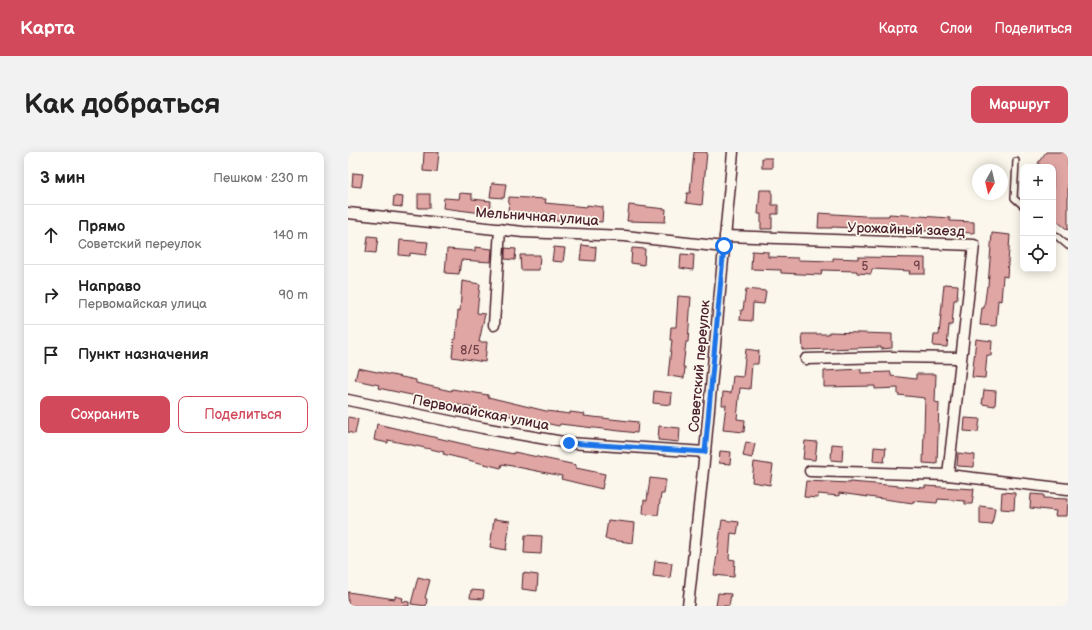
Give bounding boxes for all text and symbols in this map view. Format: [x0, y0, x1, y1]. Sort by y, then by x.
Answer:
text: Карта [20, 17, 74, 40]
text: Карта [878, 20, 918, 37]
text: Слои [940, 20, 972, 37]
text: Поделиться [994, 20, 1072, 37]
button: Маршрут [971, 86, 1068, 123]
text: Как добраться [24, 88, 221, 121]
north arrow [972, 164, 1008, 200]
map controls [1020, 164, 1056, 272]
button: + [1020, 164, 1056, 200]
text: 3 мин [40, 168, 85, 188]
text: Пешком · 230 m [213, 170, 308, 186]
button: − [1020, 200, 1056, 236]
street label: Мельничная улица [475, 204, 600, 229]
text: Прямо [78, 217, 125, 236]
street label: Урожайный заезд [847, 219, 966, 240]
icon: ahead [40, 224, 62, 246]
text: 140 m [273, 227, 308, 243]
text: Советский переулок [78, 236, 201, 252]
button: locate [1020, 236, 1056, 272]
route start [715, 237, 733, 255]
house number: 5 [862, 259, 869, 274]
house number: 9 [914, 259, 921, 274]
text: Направо [78, 277, 141, 296]
icon: right [40, 284, 62, 306]
text: 90 m [279, 287, 308, 303]
text: Первомайская улица [78, 296, 207, 312]
street label: Советский переулок [685, 299, 714, 433]
house number: 8/5 [460, 343, 480, 358]
icon: arrive [40, 344, 62, 366]
text: Пункт назначения [78, 345, 209, 364]
street label: Первомайская улица [411, 391, 551, 434]
button: Сохранить [40, 396, 170, 433]
button: Поделиться [178, 396, 308, 433]
route end [560, 434, 578, 452]

